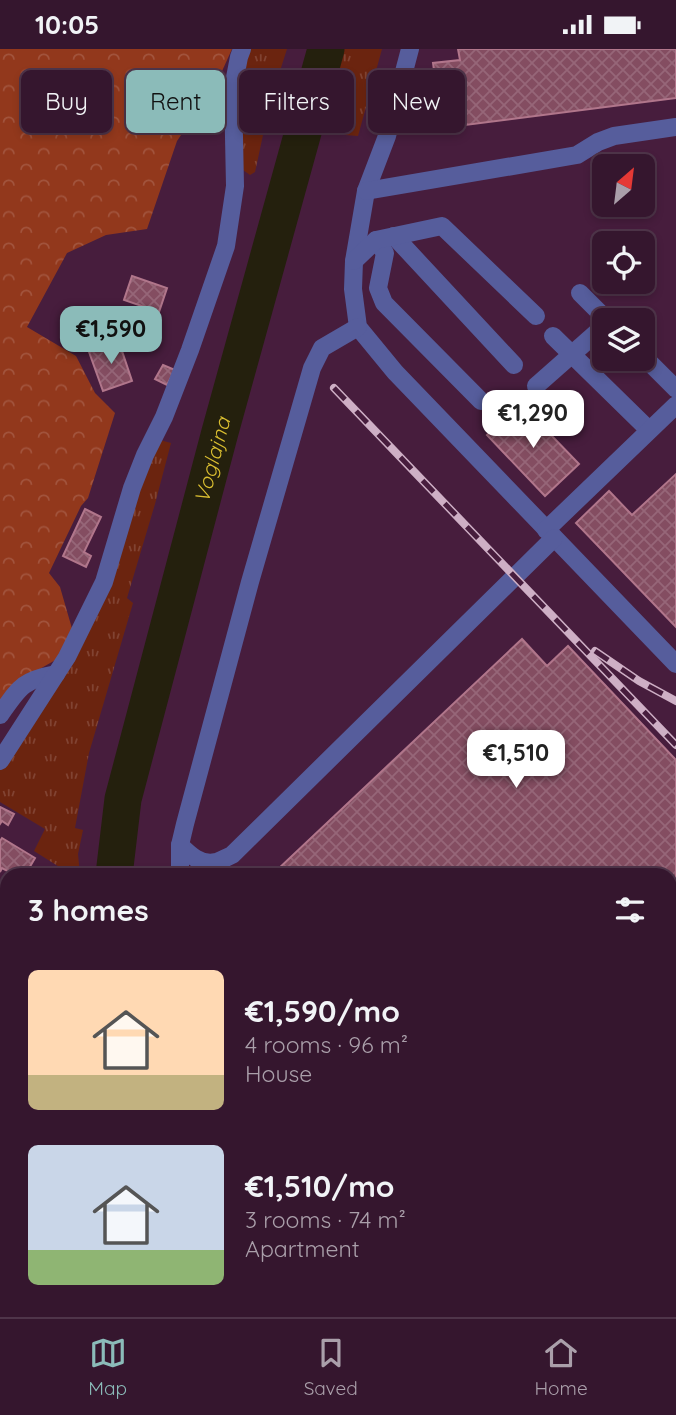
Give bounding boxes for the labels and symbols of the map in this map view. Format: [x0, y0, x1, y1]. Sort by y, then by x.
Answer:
north arrow [592, 154, 654, 217]
pin: €1,590 [54, 307, 168, 366]
pin: €1,290 [476, 391, 590, 450]
water label: Voglajna [188, 413, 236, 505]
pin: €1,510 [459, 731, 573, 790]

